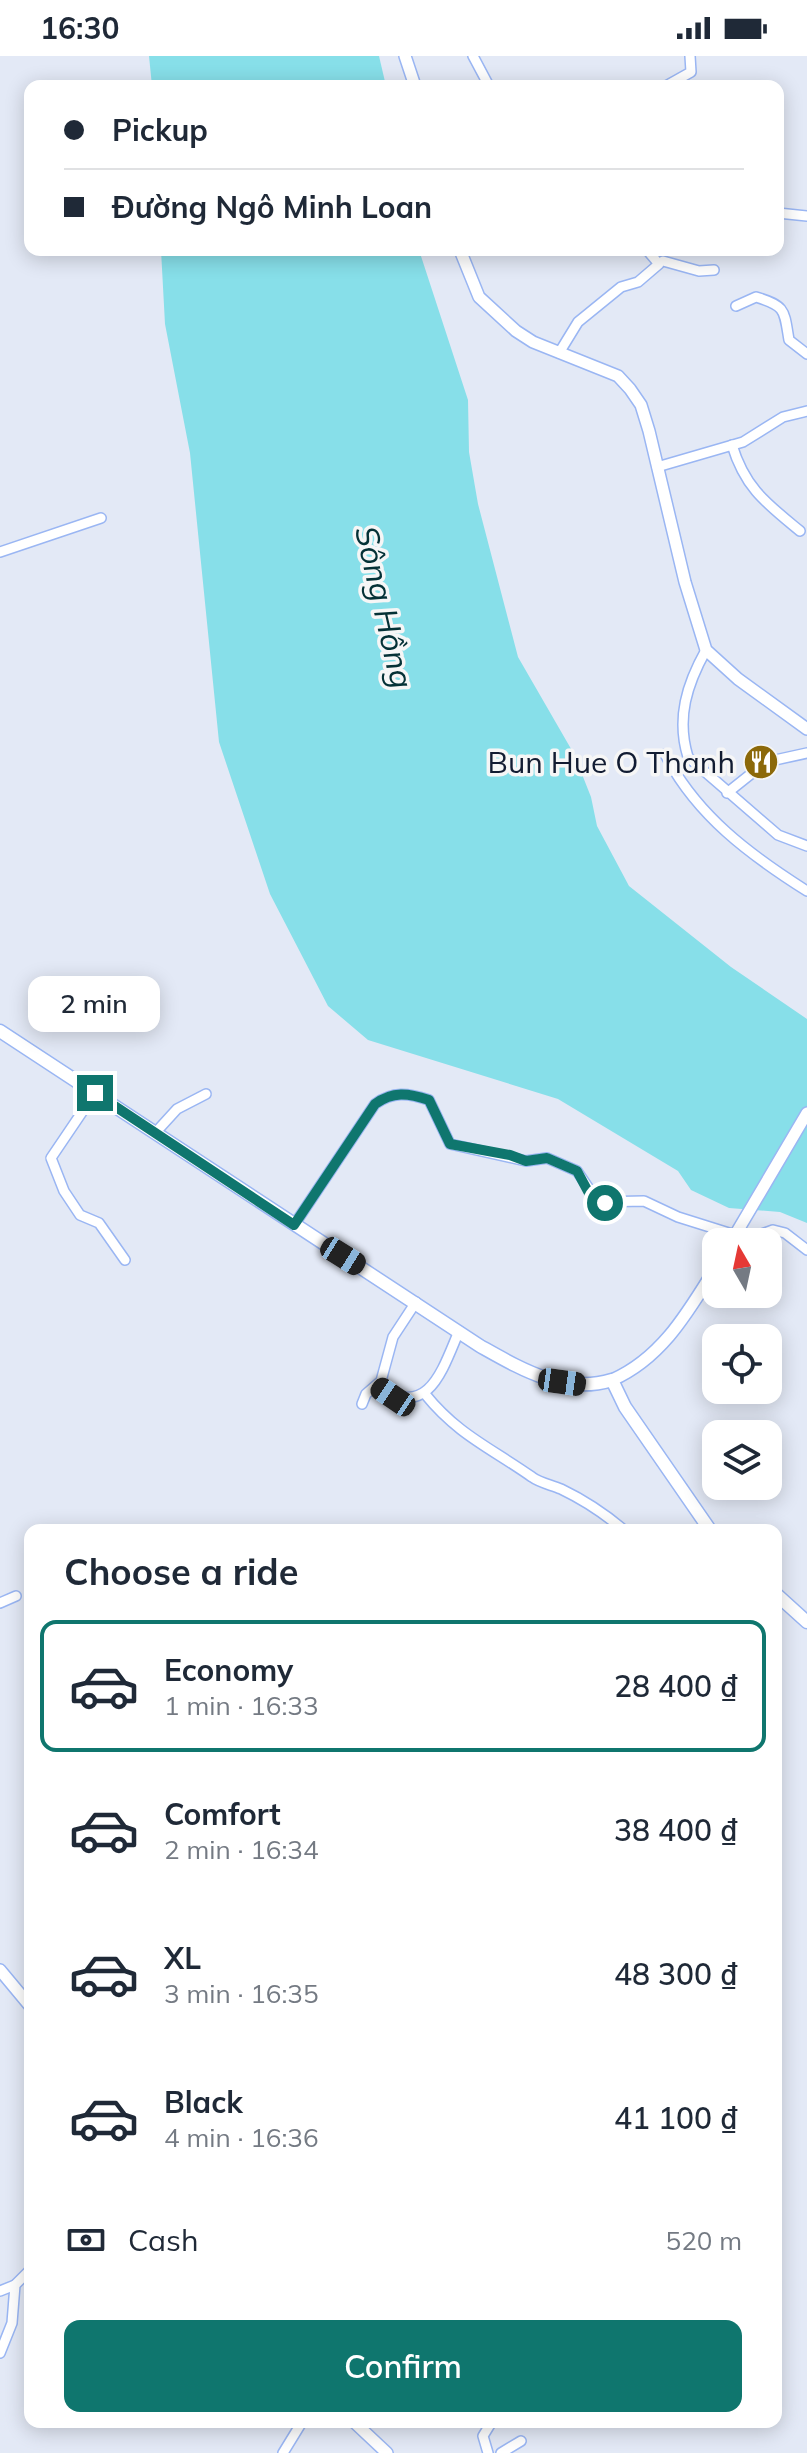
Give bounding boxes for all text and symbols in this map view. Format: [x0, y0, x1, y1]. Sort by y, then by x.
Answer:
text: 16:30 [40, 9, 119, 47]
text: Pickup [112, 111, 208, 149]
text: Đường Ngô Minh Loan [112, 188, 432, 226]
water label: Sông Hồng [347, 522, 423, 692]
place label: Bun Hue O Thanh [488, 743, 735, 781]
restaurant icon: Bun Hue O Thanh [742, 743, 780, 781]
callout: 2 min [29, 977, 161, 1033]
text: 2 min [60, 987, 128, 1020]
route end [77, 1075, 113, 1111]
route start [587, 1185, 623, 1221]
north arrow [702, 1228, 782, 1308]
map controls [702, 1228, 782, 1500]
car [316, 1233, 370, 1279]
button: locate [702, 1324, 782, 1404]
car [537, 1367, 587, 1397]
car [366, 1374, 420, 1420]
button: layers [702, 1420, 782, 1500]
text: Choose a ride [64, 1549, 298, 1594]
icon: car [68, 1650, 140, 1722]
text: Economy [164, 1651, 293, 1689]
text: 28 400 ₫ [614, 1667, 738, 1705]
text: 1 min · 16:33 [164, 1689, 319, 1722]
icon: car [68, 1794, 140, 1866]
text: Comfort [164, 1795, 281, 1833]
text: 38 400 ₫ [614, 1811, 738, 1849]
text: 2 min · 16:34 [164, 1833, 319, 1866]
icon: car [68, 1938, 140, 2010]
text: XL [164, 1939, 201, 1977]
text: 48 300 ₫ [614, 1955, 738, 1993]
text: 3 min · 16:35 [164, 1977, 319, 2010]
icon: car [68, 2082, 140, 2154]
text: Black [164, 2083, 243, 2121]
text: 41 100 ₫ [614, 2099, 738, 2137]
text: 4 min · 16:36 [164, 2121, 319, 2154]
icon: cash [64, 2218, 108, 2262]
text: Cash [128, 2221, 199, 2259]
text: 520 m [666, 2224, 742, 2257]
button: Confirm [64, 2320, 742, 2412]

